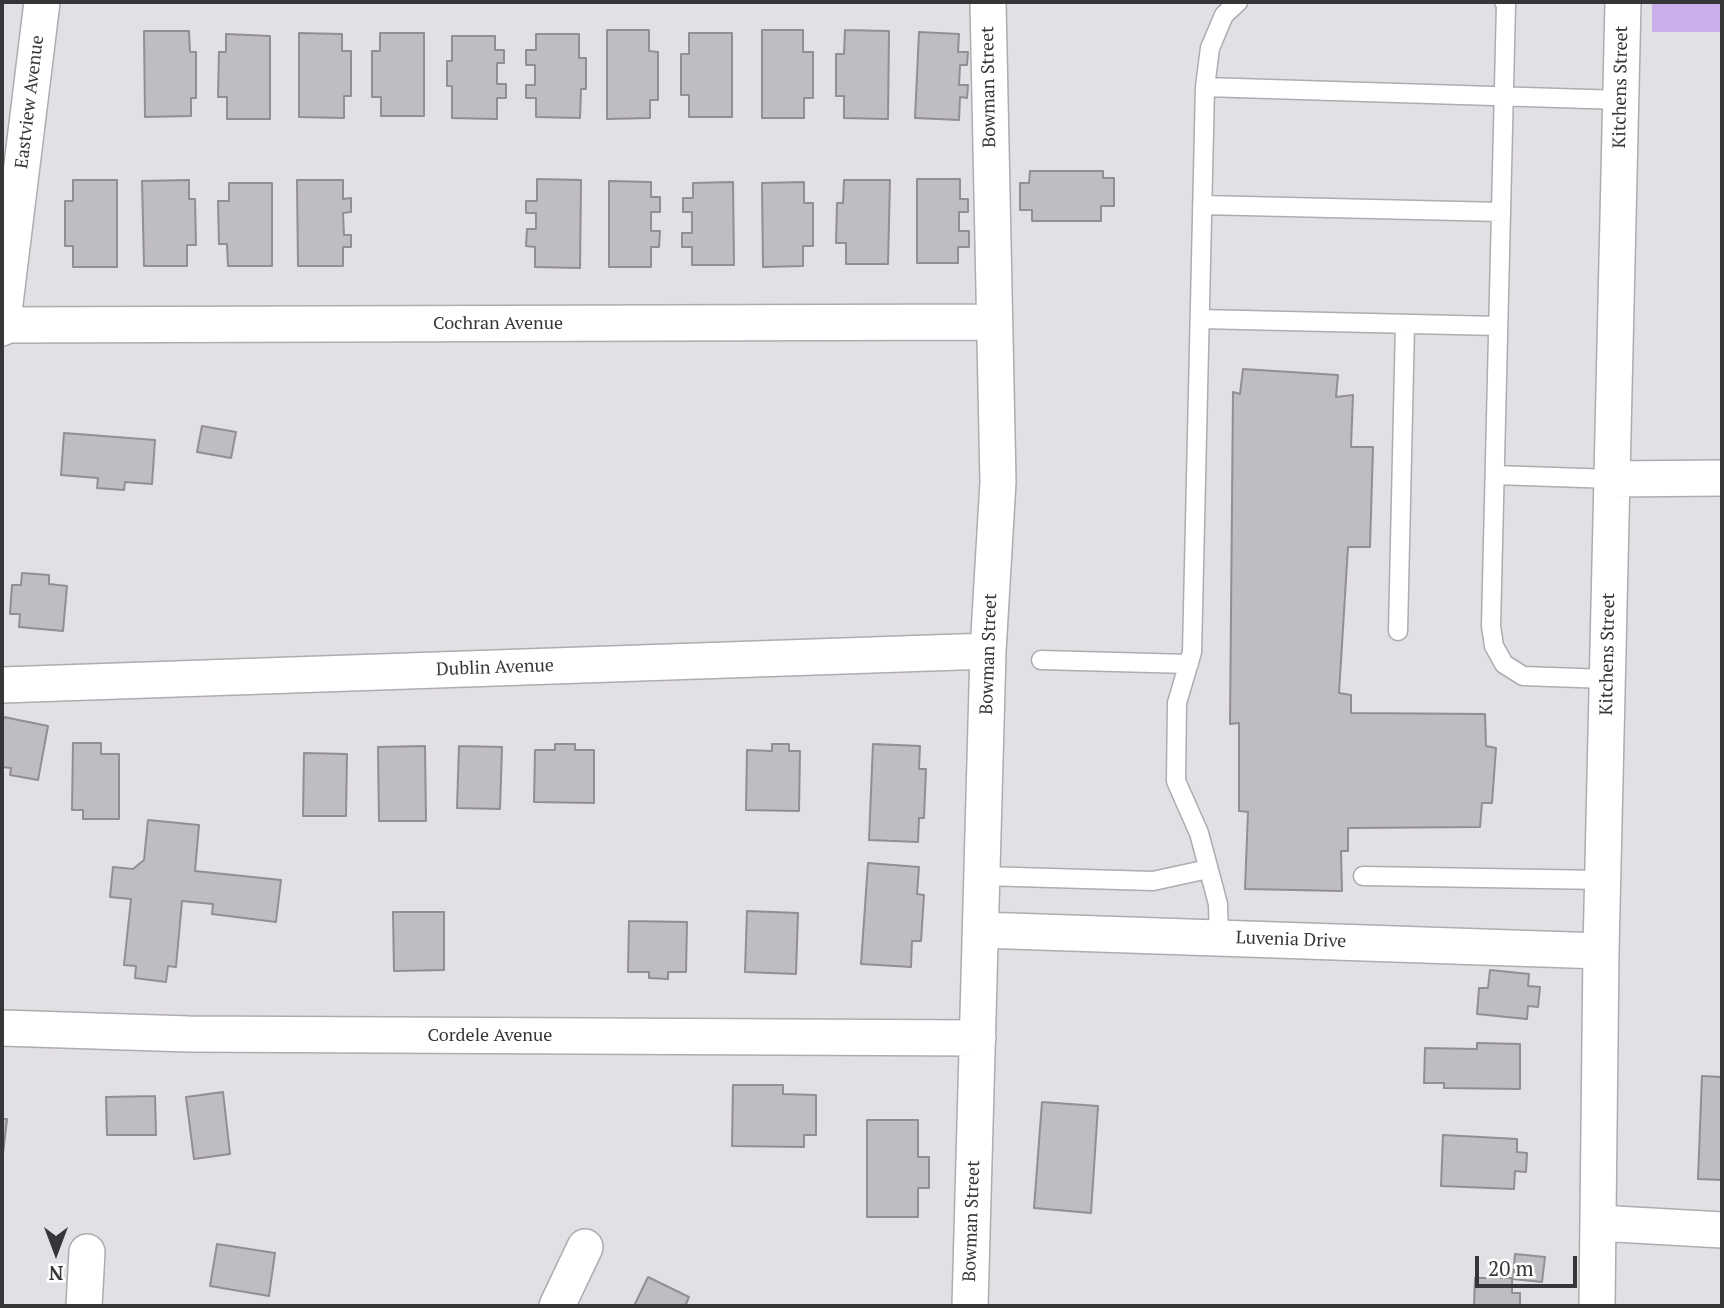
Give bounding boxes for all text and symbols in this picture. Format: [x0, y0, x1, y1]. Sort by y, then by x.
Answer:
street label: Bowman Street [977, 26, 1001, 148]
street label: Kitchens Street [1609, 26, 1633, 148]
street label: Eastview Avenue [11, 34, 49, 170]
street label: Cochran Avenue [433, 313, 563, 335]
street label: Bowman Street [976, 593, 1002, 715]
street label: Kitchens Street [1596, 593, 1620, 715]
street label: Dublin Avenue [436, 655, 554, 681]
street label: Luvenia Drive [1235, 927, 1347, 953]
street label: Cordele Avenue [428, 1025, 552, 1047]
street label: Bowman Street [959, 1160, 985, 1282]
north arrow [21, 1217, 91, 1287]
scale bar [1479, 1242, 1580, 1286]
text: 20 m [1488, 1254, 1534, 1282]
text: N [49, 1261, 63, 1286]

